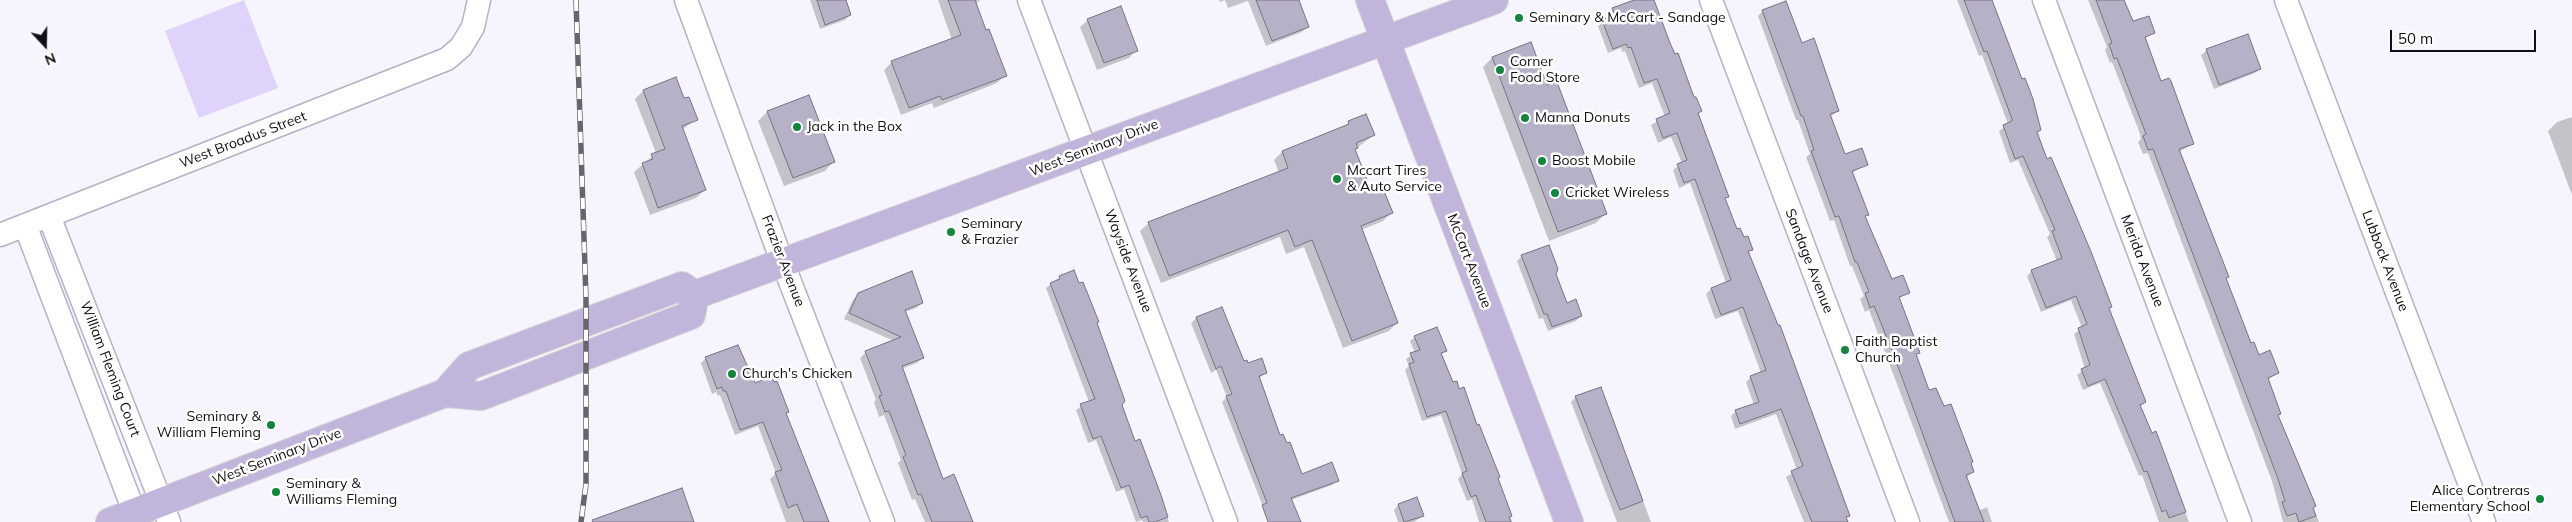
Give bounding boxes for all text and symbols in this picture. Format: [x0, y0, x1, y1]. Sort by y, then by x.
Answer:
place label: Seminary & McCart - Sandage [1529, 10, 1726, 26]
marker: Seminary & McCart - Sandage [1513, 12, 1525, 24]
north arrow [20, 20, 70, 70]
scale bar [2392, 20, 2538, 52]
text: 50 m [2398, 29, 2433, 48]
text: N [42, 49, 59, 69]
place label: Corner Food Store [1510, 54, 1580, 86]
marker: Corner Food Store [1494, 64, 1506, 76]
street label: West Broadus Street [177, 108, 309, 172]
place label: Manna Donuts [1535, 110, 1630, 126]
marker: Manna Donuts [1519, 112, 1531, 124]
street label: West Seminary Drive [1027, 116, 1161, 180]
place label: Jack in the Box [807, 119, 902, 135]
marker: Jack in the Box [791, 121, 803, 133]
place label: Boost Mobile [1552, 153, 1636, 169]
marker: Boost Mobile [1536, 155, 1548, 167]
place label: Mccart Tires & Auto Service [1347, 163, 1442, 196]
marker: Mccart Tires & Auto Service [1331, 173, 1343, 185]
place label: Cricket Wireless [1565, 185, 1669, 201]
marker: Cricket Wireless [1549, 187, 1561, 199]
street label: Sandage Avenue [1781, 206, 1837, 316]
street label: Wayside Avenue [1101, 207, 1155, 315]
street label: Lubbock Avenue [2358, 208, 2412, 314]
street label: McCart Avenue [1443, 212, 1495, 310]
street label: Frazier Avenue [758, 213, 808, 309]
street label: Merida Avenue [2117, 213, 2167, 309]
place label: Seminary & Frazier [961, 216, 1023, 248]
marker: Seminary & Frazier [945, 226, 957, 238]
street label: William Fleming Court [76, 299, 144, 439]
place label: Faith Baptist Church [1855, 334, 1937, 367]
marker: Faith Baptist Church [1839, 344, 1851, 356]
place label: Church's Chicken [742, 366, 853, 382]
marker: Church's Chicken [726, 368, 738, 380]
place label: Seminary & William Fleming [157, 409, 261, 442]
marker: Seminary & William Fleming [265, 419, 277, 431]
street label: West Seminary Drive [210, 425, 344, 489]
place label: Seminary & Williams Fleming [286, 476, 397, 508]
place label: Alice Contreras Elementary School [2410, 483, 2530, 516]
marker: Seminary & Williams Fleming [270, 486, 282, 498]
marker: Alice Contreras Elementary School [2534, 493, 2546, 505]

